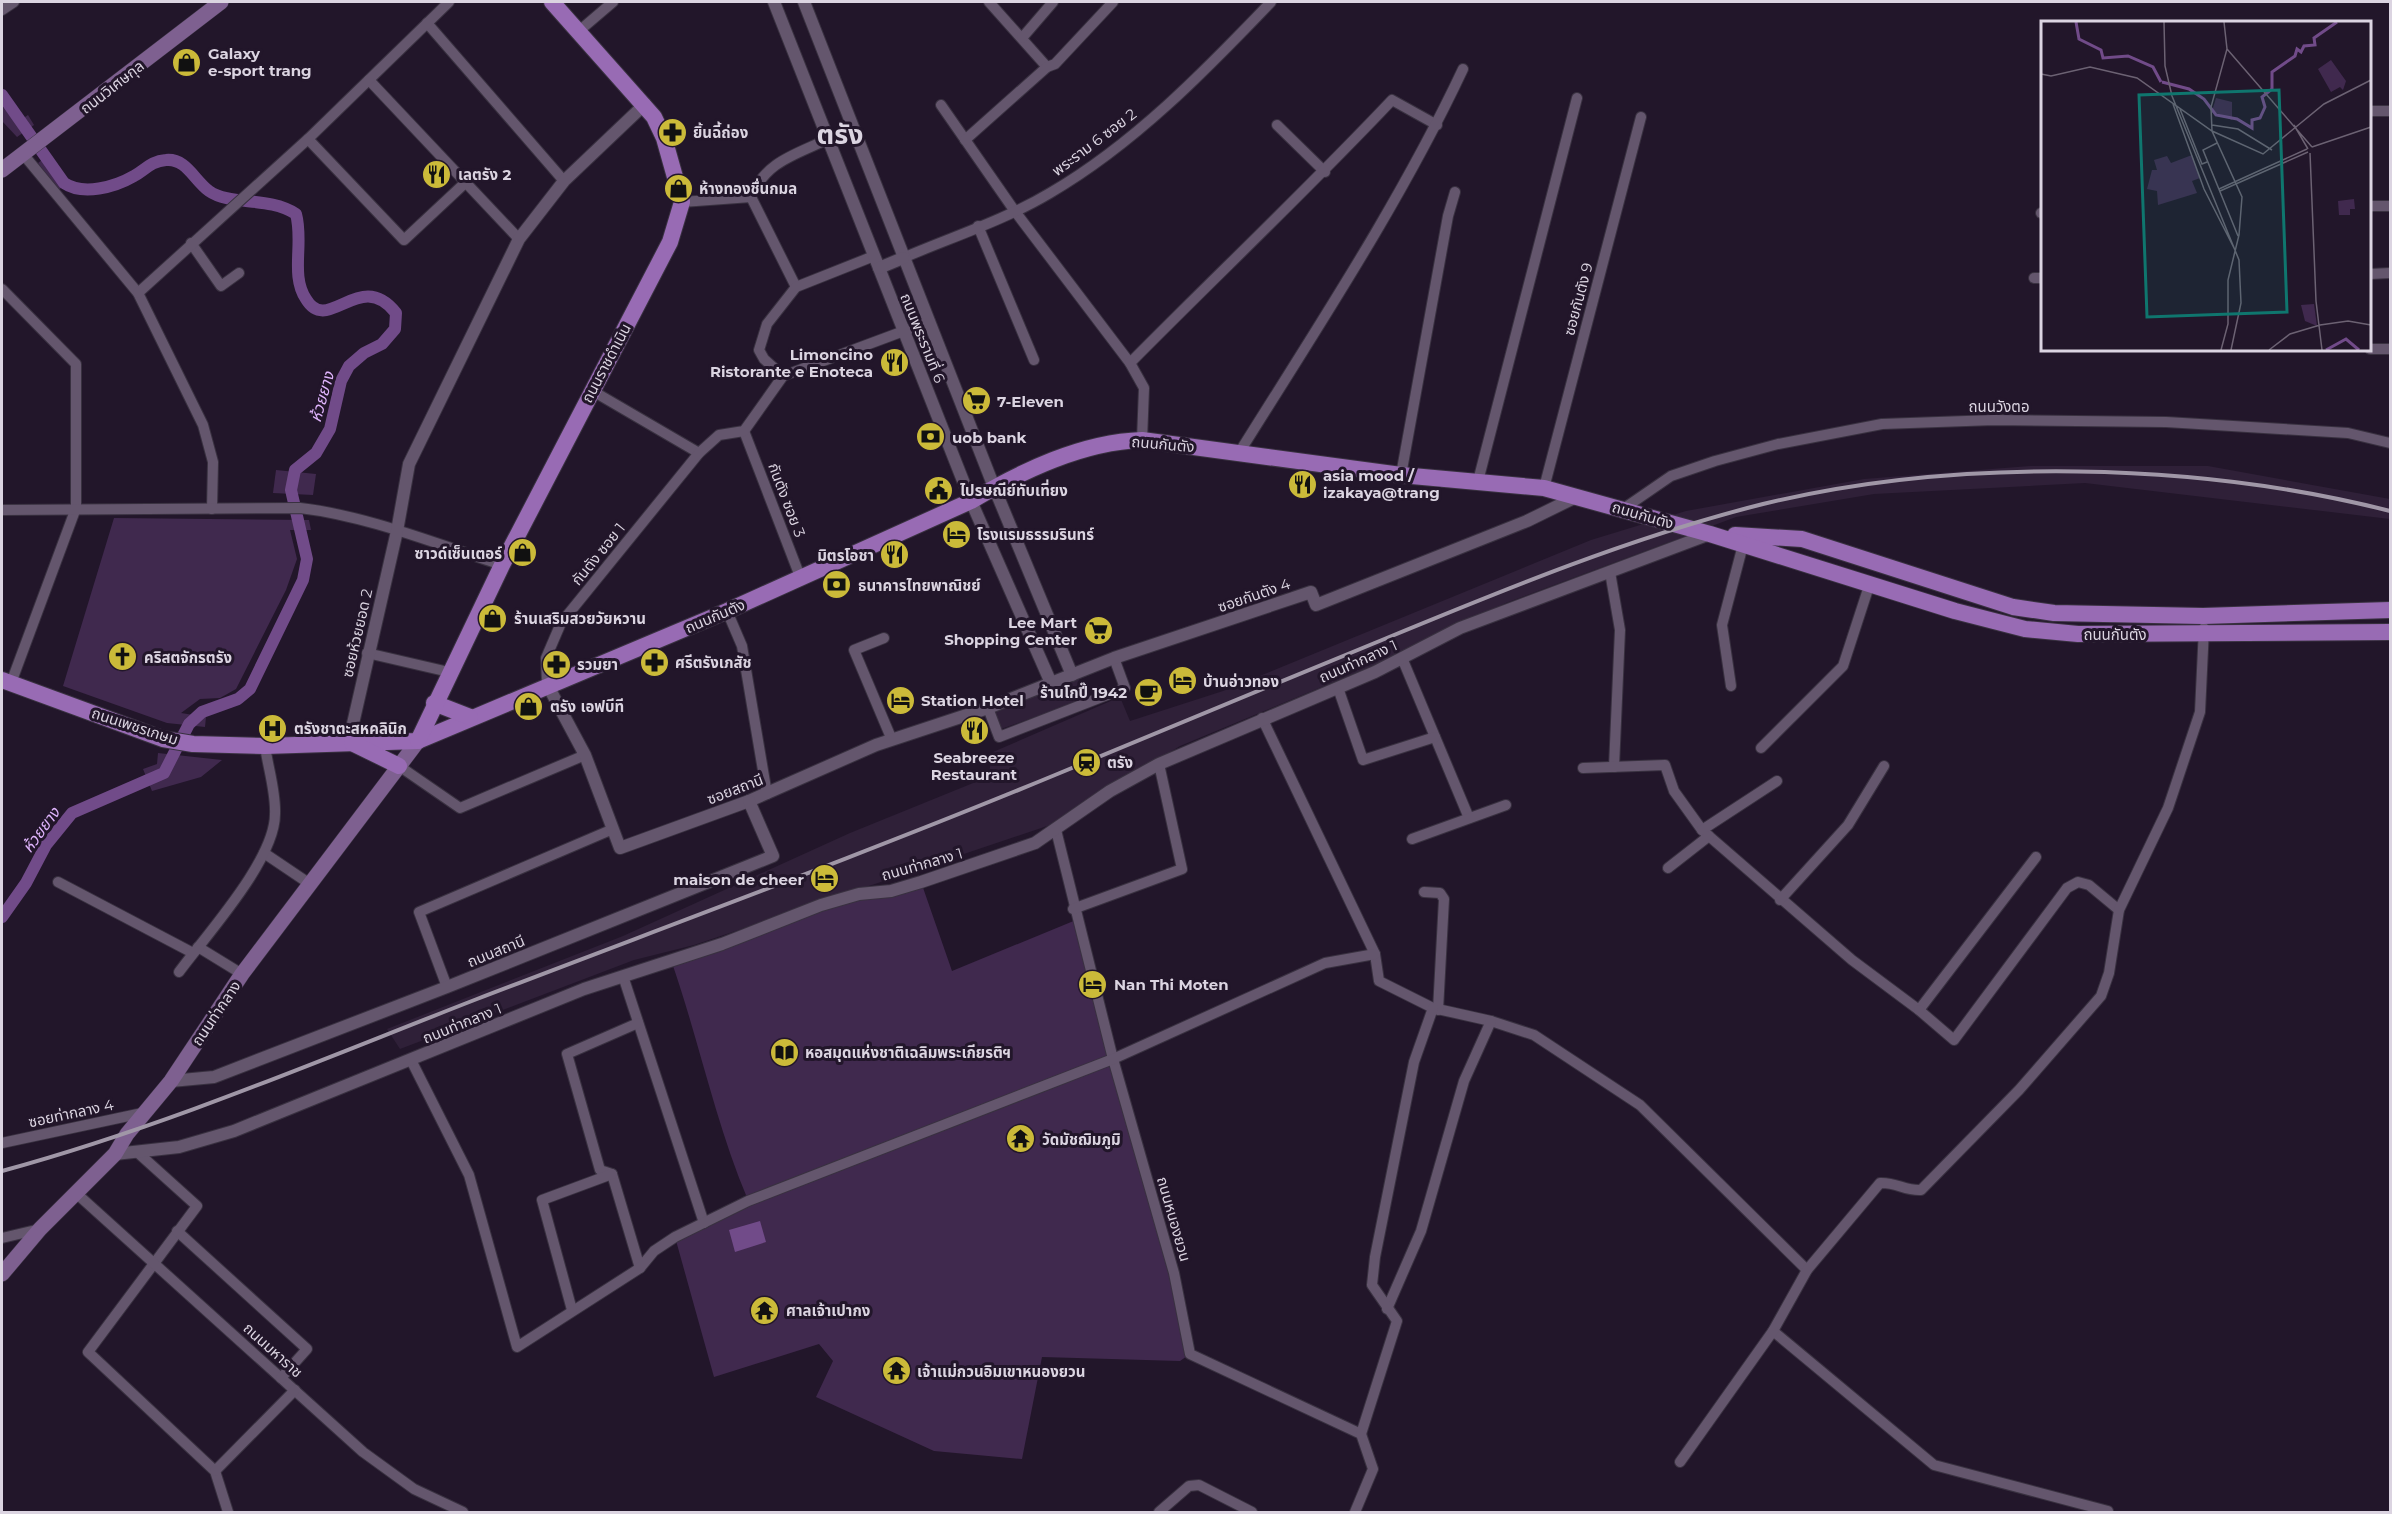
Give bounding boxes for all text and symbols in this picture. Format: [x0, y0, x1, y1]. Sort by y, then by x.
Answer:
inset map [2041, 21, 2371, 351]
place label: Galaxy e-sport trang [208, 44, 312, 80]
shop icon: Galaxy e-sport trang [171, 46, 203, 78]
street label: ถนนวิเศษกุล [76, 56, 148, 118]
street label: พระราม 6 ซอย 2 [1048, 104, 1140, 180]
pharmacy icon: ยิ้นฉี้ถ่อง [656, 116, 688, 148]
district label: ตรัง [816, 118, 864, 151]
place label: ยิ้นฉี้ถ่อง [693, 121, 748, 142]
restaurant icon: เลตรัง 2 [421, 158, 453, 190]
place label: เลตรัง 2 [458, 165, 511, 184]
shop icon: ห้างทองชื่นกมล [662, 172, 694, 204]
place label: ห้างทองชื่นกมล [699, 178, 797, 198]
street label: ซอยกันตัง 9 [1559, 260, 1597, 338]
street label: ถนนพระรามที่ 6 [896, 290, 951, 386]
street label: ถนนราชดำเนิน [577, 320, 635, 406]
place label: Limoncino Ristorante e Enoteca [710, 345, 873, 381]
restaurant icon: Limoncino Ristorante e Enoteca [878, 347, 910, 379]
water label: ห้วยยาง [306, 368, 339, 424]
supermarket icon: 7-Eleven [960, 385, 992, 417]
place label: 7-Eleven [997, 392, 1064, 411]
street label: ถนนวังตอ [1968, 397, 2030, 416]
bank icon: uob bank [915, 421, 947, 453]
place label: uob bank [952, 428, 1027, 447]
street label: ถนนกันตัง [1131, 432, 1195, 456]
street label: กันตัง ซอย 3 [764, 460, 810, 540]
place label: asia mood / izakaya@trang [1323, 466, 1440, 502]
restaurant icon: asia mood / izakaya@trang [1286, 468, 1318, 500]
public building icon: ไปรษณีย์ทับเที่ยง [923, 474, 955, 506]
place label: ไปรษณีย์ทับเที่ยง [960, 479, 1068, 500]
street label: ถนนกันตัง [1610, 497, 1676, 533]
hotel icon: โรงแรมธรรมรินทร์ [940, 518, 972, 550]
street label: กันตัง ซอย 1 [567, 519, 629, 589]
place label: โรงแรมธรรมรินทร์ [977, 525, 1094, 544]
shop icon: ซาวด์เซ็นเตอร์ [507, 537, 539, 569]
restaurant icon: มิตรโอชา [879, 539, 911, 571]
place label: ซาวด์เซ็นเตอร์ [414, 544, 502, 563]
place label: มิตรโอชา [817, 546, 874, 565]
bank icon: ธนาคารไทยพาณิชย์ [821, 569, 853, 601]
street label: ซอยกันตัง 4 [1215, 574, 1293, 616]
place label: ธนาคารไทยพาณิชย์ [858, 576, 981, 595]
street label: ซอยห้วยยอด 2 [338, 587, 376, 679]
street label: ถนนกันตัง [682, 595, 748, 637]
shop icon: ร้านเสริมสวยวัยหวาน [477, 602, 509, 634]
place label: ร้านเสริมสวยวัยหวาน [514, 609, 646, 628]
place label: Lee Mart Shopping Center [944, 613, 1078, 649]
supermarket icon: Lee Mart Shopping Center [1082, 615, 1114, 647]
street label: ถนนกันตัง [2083, 625, 2147, 644]
street label: ถนนท่ากลาง 1 [1316, 635, 1400, 687]
church icon: คริสตจักรตรัง [107, 641, 139, 673]
pharmacy icon: ศรีตรังเภสัช [638, 646, 670, 678]
place label: คริสตจักรตรัง [144, 648, 232, 667]
pharmacy icon: รวมยา [540, 648, 572, 680]
place label: ศรีตรังเภสัช [675, 653, 752, 672]
place label: รวมยา [577, 655, 618, 674]
hotel icon: บ้านอ่าวทอง [1166, 665, 1198, 697]
place label: บ้านอ่าวทอง [1203, 672, 1279, 691]
cafe icon: ร้านโกปี๊ 1942 [1132, 676, 1164, 708]
place label: ร้านโกปี๊ 1942 [1040, 682, 1127, 702]
hotel icon: Station Hotel [884, 684, 916, 716]
shop icon: ตรัง เอฟบีที [513, 690, 545, 722]
place label: Station Hotel [921, 691, 1024, 710]
place label: ตรัง เอฟบีที [550, 697, 624, 716]
street label: ถนนเพชรเกษม [89, 703, 181, 749]
hospital icon: ตรังชาตะสหคลินิก [257, 712, 289, 744]
restaurant icon: Seabreeze Restaurant [958, 714, 990, 746]
place label: ตรังชาตะสหคลินิก [294, 719, 407, 738]
station icon: ตรัง [1070, 746, 1102, 778]
place label: Seabreeze Restaurant [931, 748, 1018, 784]
place label: ตรัง [1107, 753, 1133, 772]
street label: ซอยสถานี [704, 770, 766, 808]
water label: ห้วยยาง [18, 803, 65, 856]
street label: ถนนท่ากลาง 1 [879, 843, 965, 885]
hotel icon: maison de cheer [809, 863, 841, 895]
place label: maison de cheer [673, 870, 805, 889]
street label: ถนนสถานี [464, 931, 528, 971]
hotel icon: Nan Thi Moten [1077, 968, 1109, 1000]
place label: Nan Thi Moten [1114, 975, 1229, 994]
street label: ถนนท่ากลาง [187, 977, 245, 1049]
street label: ถนนท่ากลาง 1 [420, 999, 504, 1047]
library icon: หอสมุดแห่งชาติเฉลิมพระเกียรติฯ [768, 1036, 800, 1068]
place label: หอสมุดแห่งชาติเฉลิมพระเกียรติฯ [805, 1043, 1011, 1062]
street label: ซอยท่ากลาง 4 [27, 1095, 115, 1131]
temple icon: วัดมัชฌิมภูมิ [1005, 1123, 1037, 1155]
place label: วัดมัชฌิมภูมิ [1042, 1130, 1121, 1150]
street label: ถนนหนองยวน [1153, 1174, 1195, 1264]
temple icon: ศาลเจ้าเปากง [749, 1294, 781, 1326]
place label: ศาลเจ้าเปากง [786, 1301, 870, 1320]
street label: ถนนมหาราช [239, 1318, 307, 1382]
temple icon: เจ้าเเม่กวนอิมเขาหนองยวน [880, 1355, 912, 1387]
place label: เจ้าเเม่กวนอิมเขาหนองยวน [917, 1362, 1085, 1381]

